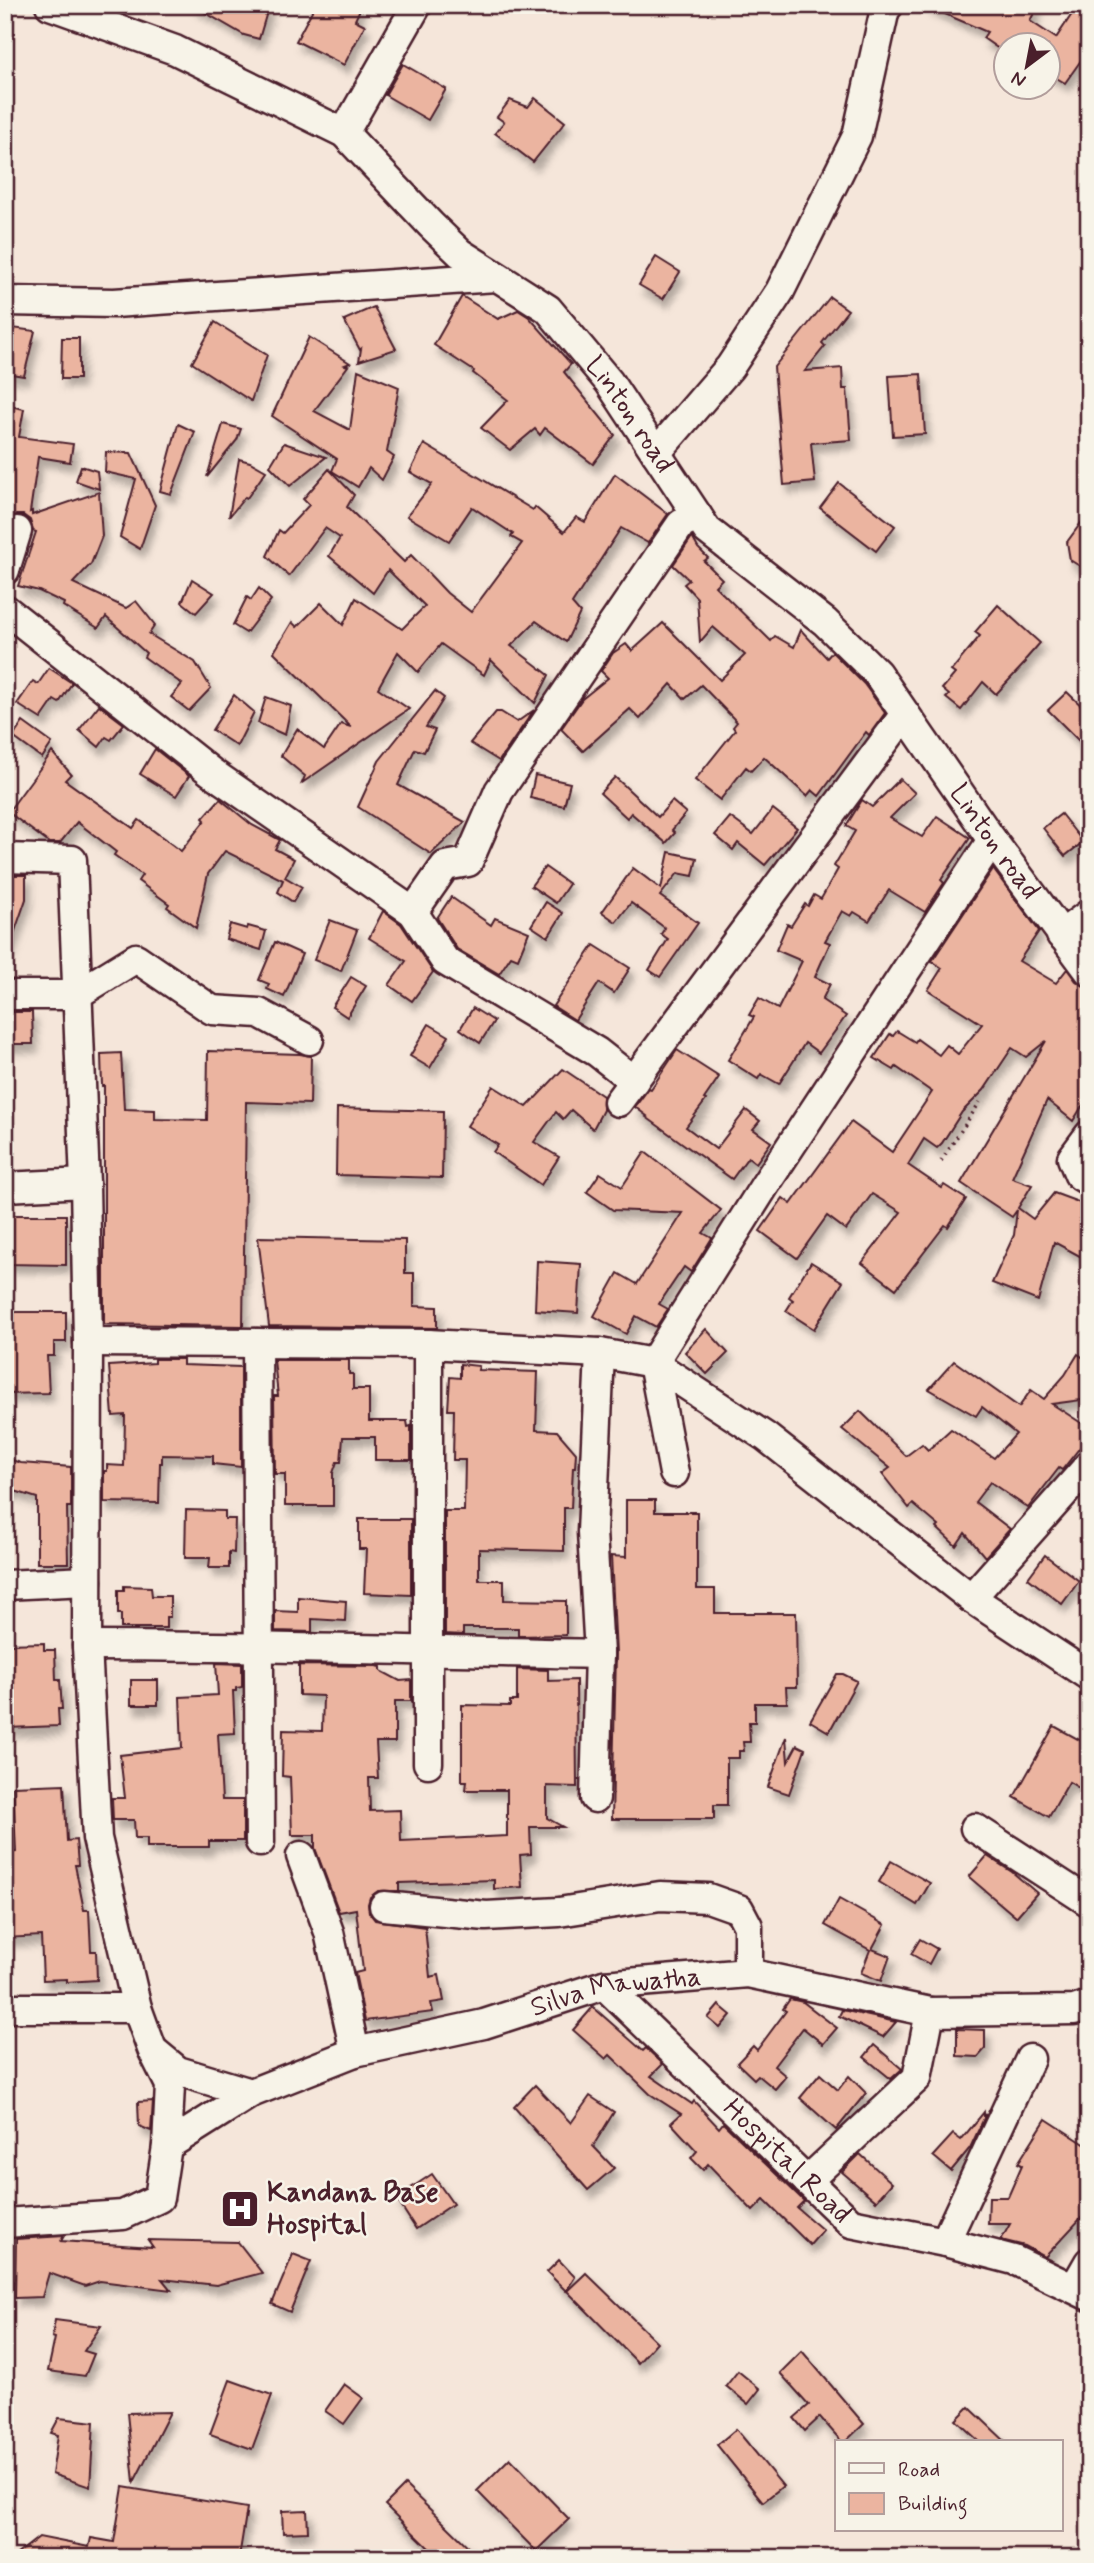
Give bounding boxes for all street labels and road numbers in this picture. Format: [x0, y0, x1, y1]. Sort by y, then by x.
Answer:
street label: Linton road [576, 348, 683, 480]
street label: Linton road [940, 777, 1048, 907]
street label: Silva Mawatha [526, 1958, 703, 2026]
street label: Hospital Road [715, 2091, 859, 2232]

